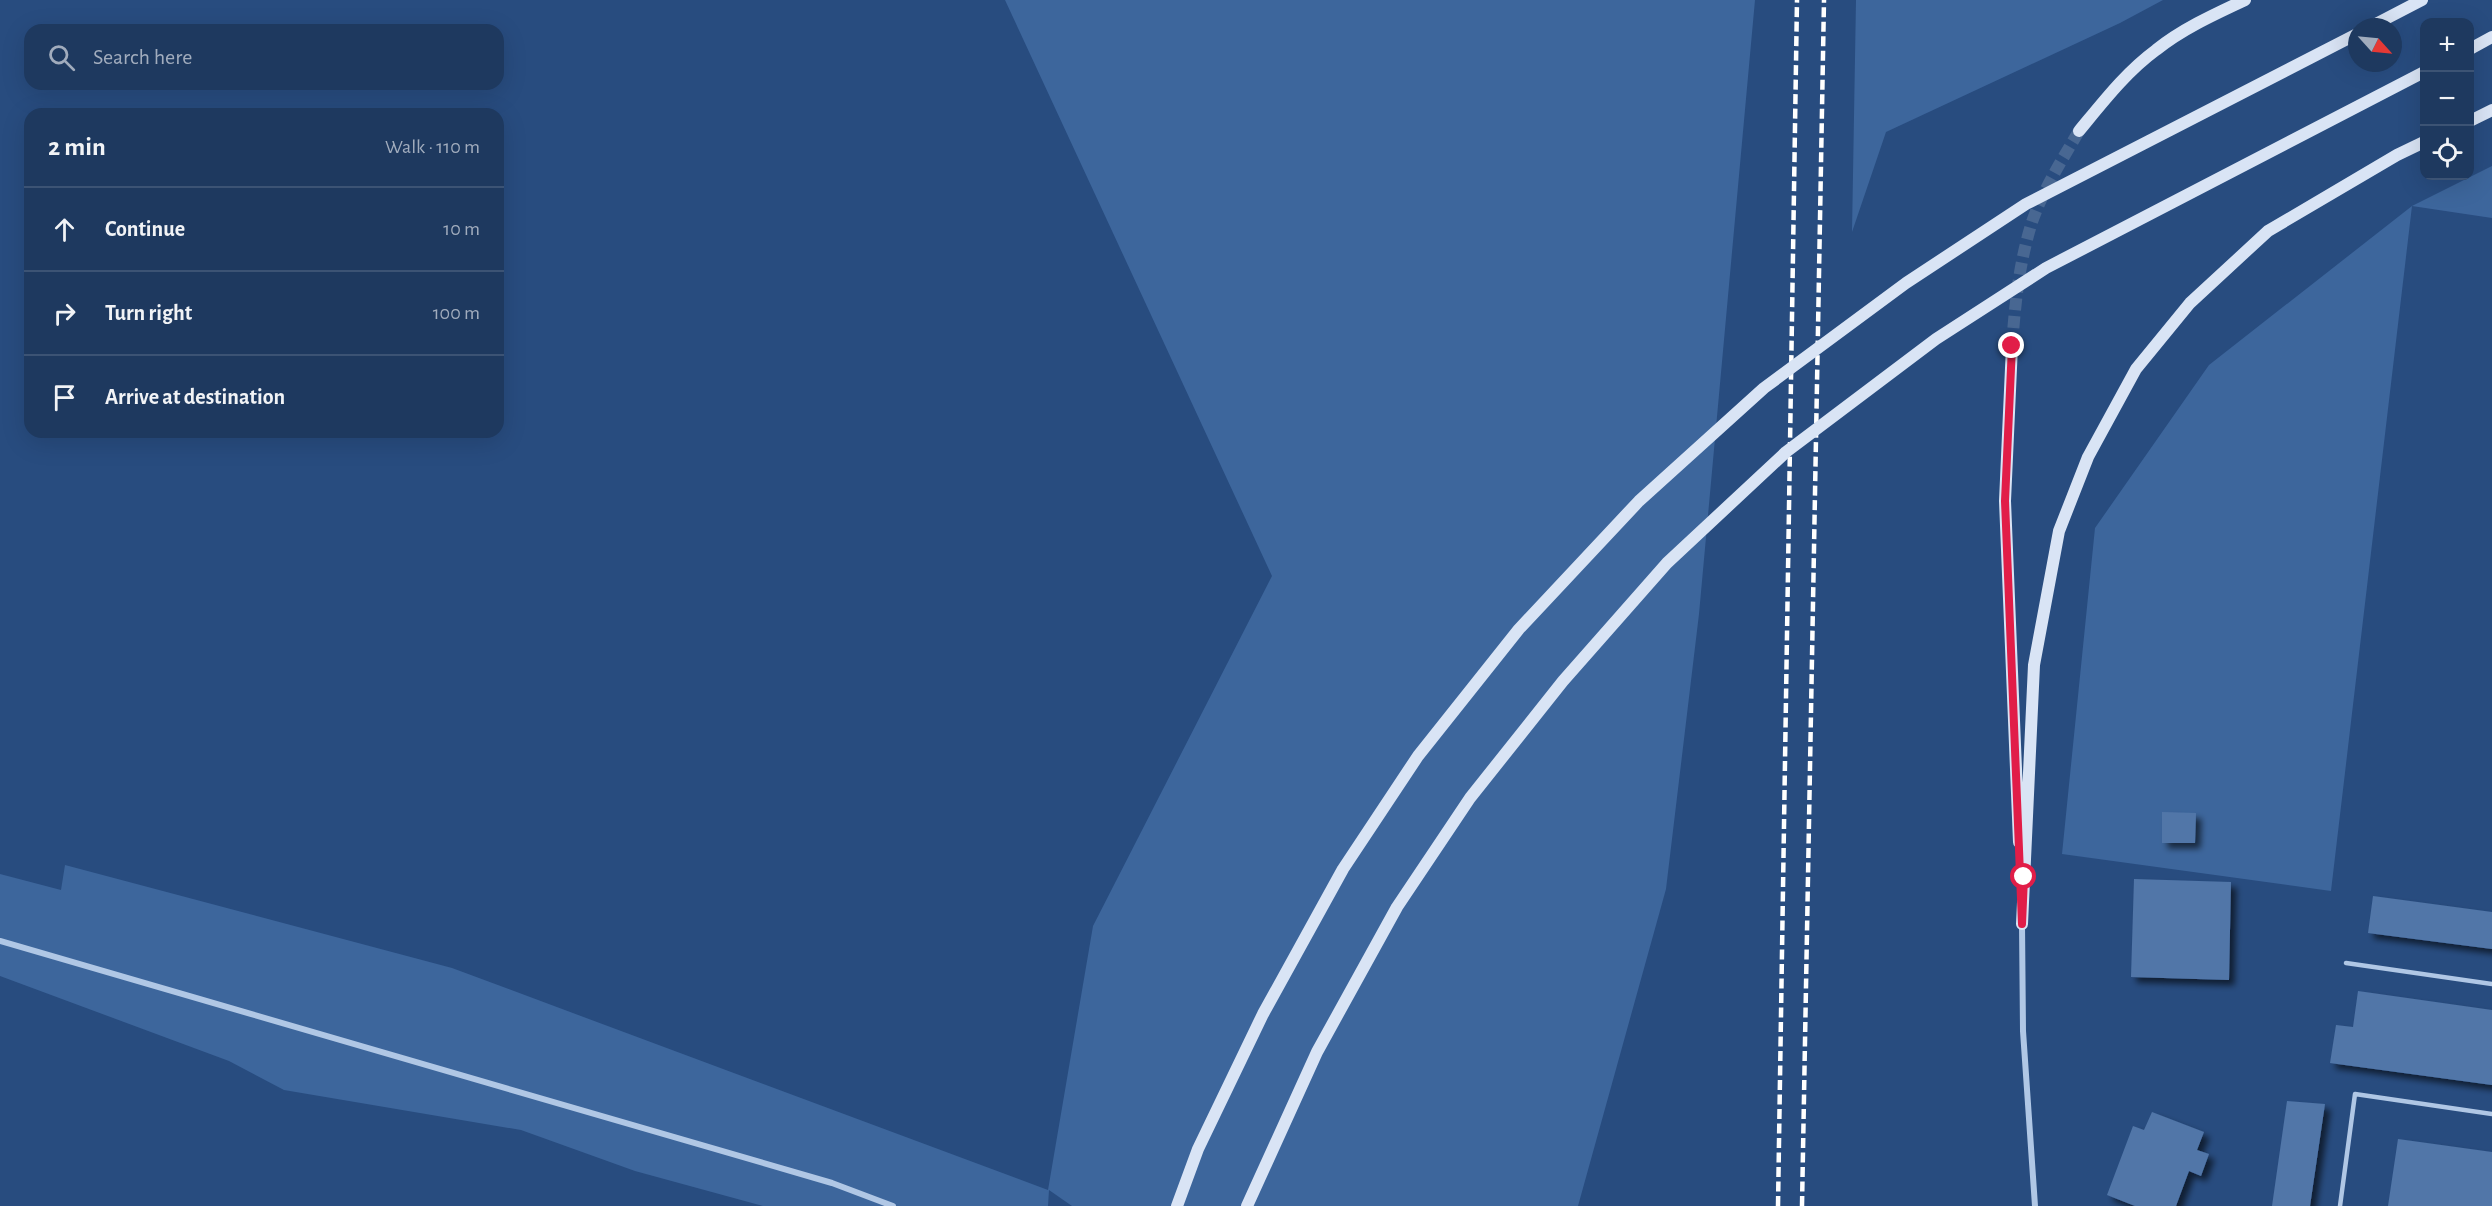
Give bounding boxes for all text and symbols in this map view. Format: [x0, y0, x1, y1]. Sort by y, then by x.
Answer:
north arrow [2348, 18, 2402, 72]
map controls [2420, 18, 2474, 180]
button: + [2420, 18, 2474, 72]
search box [24, 24, 504, 90]
icon: search [45, 41, 78, 74]
text: Search here [93, 46, 192, 68]
button: − [2420, 72, 2474, 126]
button: locate [2420, 126, 2474, 180]
text: 2 min [48, 134, 106, 160]
text: Walk · 110 m [385, 137, 480, 157]
icon: ahead [48, 213, 81, 246]
text: Continue [105, 218, 185, 240]
text: 10 m [443, 219, 480, 239]
icon: right [48, 297, 81, 330]
text: Turn right [105, 302, 192, 324]
text: 100 m [433, 303, 480, 323]
route end [1998, 332, 2024, 358]
icon: arrive [48, 381, 81, 414]
text: Arrive at destination [105, 386, 285, 408]
route start [2010, 863, 2036, 889]

